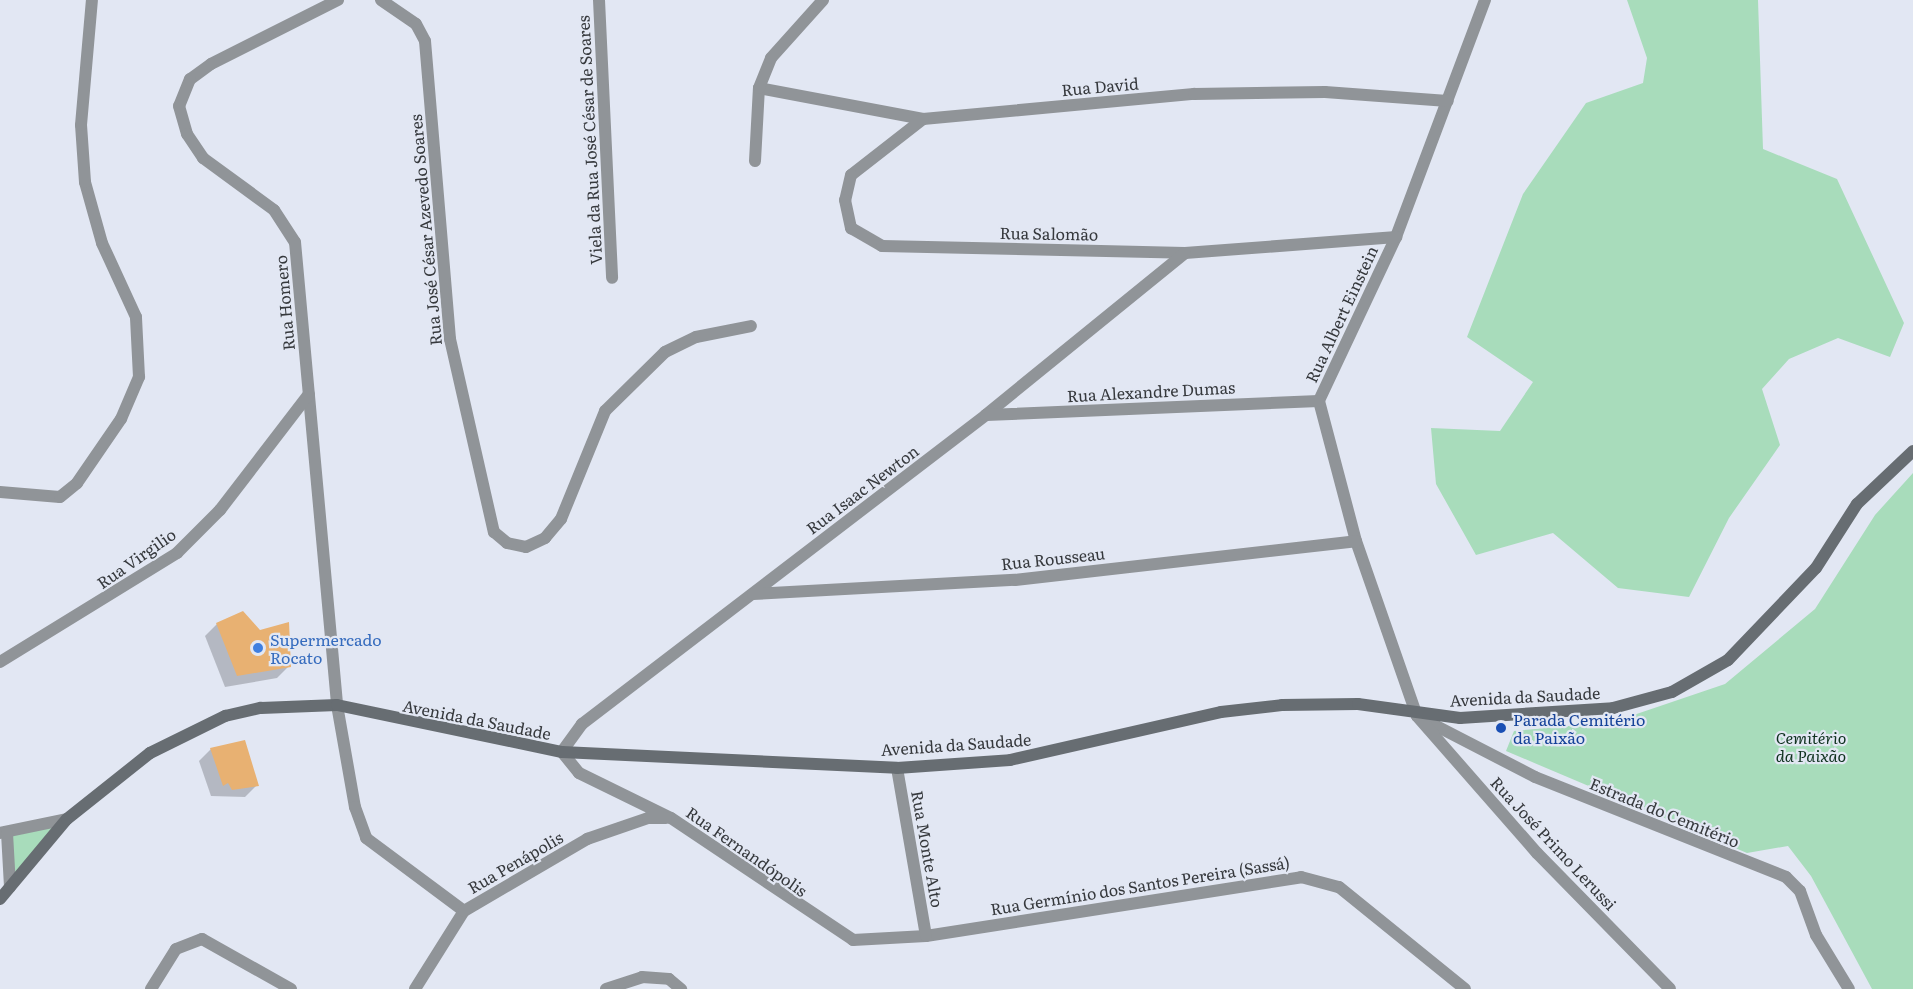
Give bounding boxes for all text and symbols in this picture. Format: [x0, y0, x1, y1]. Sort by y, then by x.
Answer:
street label: Viela da Rua José César de Soares [573, 15, 605, 265]
street label: Rua David [1060, 73, 1140, 99]
street label: Rua José César Azevedo Soares [405, 114, 445, 346]
street label: Rua Salomão [999, 223, 1099, 243]
street label: Rua Albert Einstein [1301, 243, 1381, 385]
street label: Rua Homero [270, 255, 298, 351]
street label: Rua Alexandre Dumas [1066, 377, 1236, 405]
street label: Rua Isaac Newton [802, 441, 922, 537]
street label: Rua Virgilio [93, 524, 179, 592]
street label: Rua Rousseau [1000, 543, 1106, 573]
place label: Supermercado Rocato [270, 629, 382, 667]
marker: Supermercado Rocato [251, 641, 265, 655]
street label: Avenida da Saudade [1449, 682, 1601, 710]
street label: Avenida da Saudade [401, 695, 553, 743]
place label: Parada Cemitério da Paixão [1513, 709, 1645, 747]
marker: Parada Cemitério da Paixão [1494, 721, 1508, 735]
park label: Cemitério da Paixão [1776, 727, 1846, 765]
street label: Avenida da Saudade [880, 729, 1032, 759]
street label: Rua José Primo Lerussi [1487, 772, 1621, 914]
street label: Estrada do Cemitério [1587, 773, 1743, 851]
street label: Rua Monte Alto [908, 789, 948, 909]
street label: Rua Fernandópolis [683, 802, 811, 900]
street label: Rua Penápolis [464, 827, 566, 897]
street label: Rua Germínio dos Santos Pereira (Sassá) [989, 852, 1291, 918]

